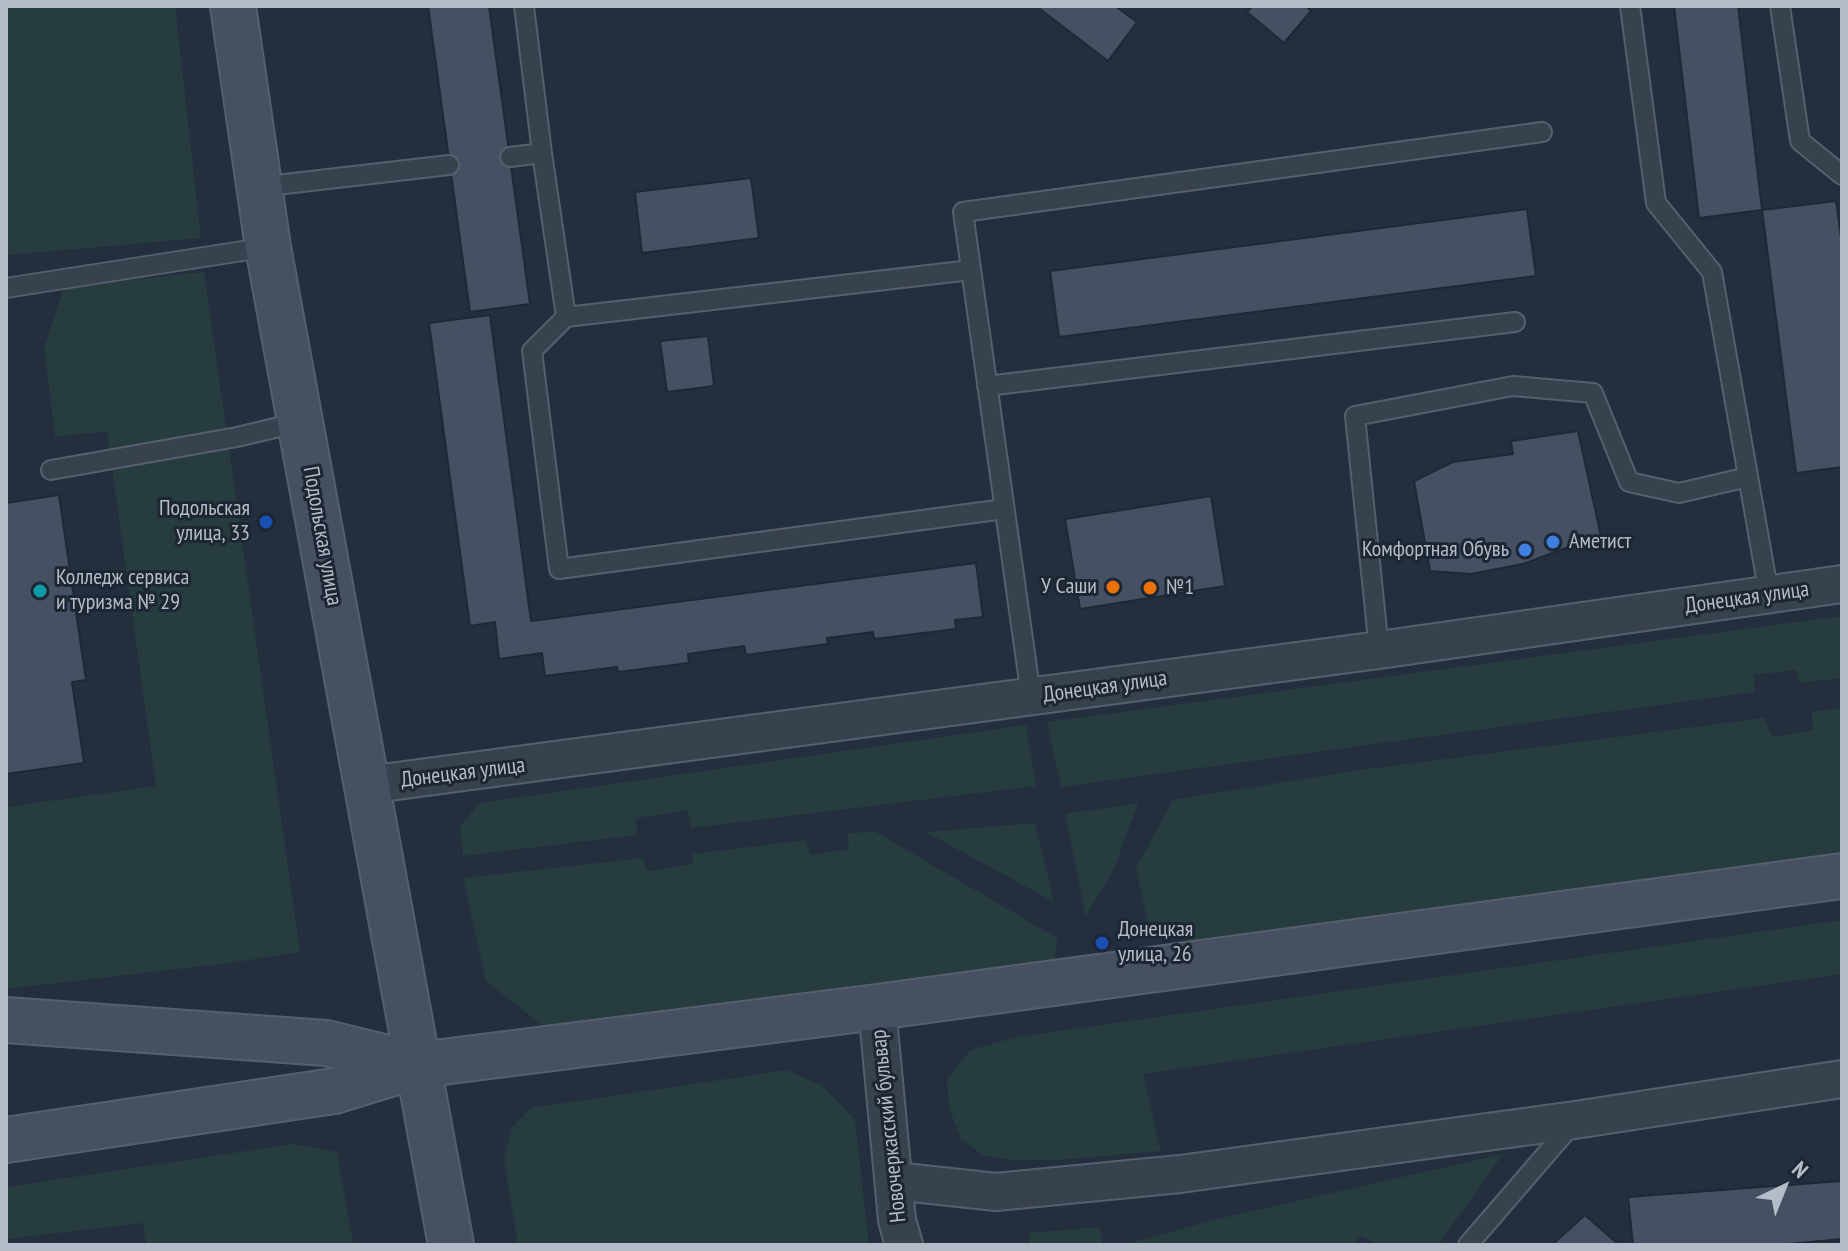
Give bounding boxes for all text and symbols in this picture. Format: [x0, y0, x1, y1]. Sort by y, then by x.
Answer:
street label: Подольская улица [297, 464, 347, 608]
place label: Подольская улица, 33 [159, 496, 250, 548]
marker: Подольская улица, 33 [257, 513, 275, 531]
place label: Аметист [1569, 529, 1631, 555]
marker: Аметист [1544, 533, 1562, 551]
place label: Комфортная Обувь [1362, 537, 1509, 563]
marker: Комфортная Обувь [1516, 541, 1534, 559]
place label: Колледж сервиса и туризма № 29 [56, 565, 189, 616]
place label: У Саши [1041, 574, 1097, 600]
place label: №1 [1166, 575, 1194, 601]
street label: Донецкая улица [1683, 576, 1811, 620]
marker: У Саши [1104, 578, 1122, 596]
marker: №1 [1141, 579, 1159, 597]
marker: Колледж сервиса и туризма № 29 [31, 582, 49, 600]
street label: Донецкая улица [1041, 665, 1169, 709]
street label: Донецкая улица [399, 752, 527, 794]
place label: Донецкая улица, 26 [1118, 917, 1193, 968]
marker: Донецкая улица, 26 [1093, 934, 1111, 952]
street label: Новочеркасский бульвар [866, 1028, 912, 1224]
north arrow [1744, 1147, 1824, 1227]
text: N [1786, 1155, 1814, 1184]

